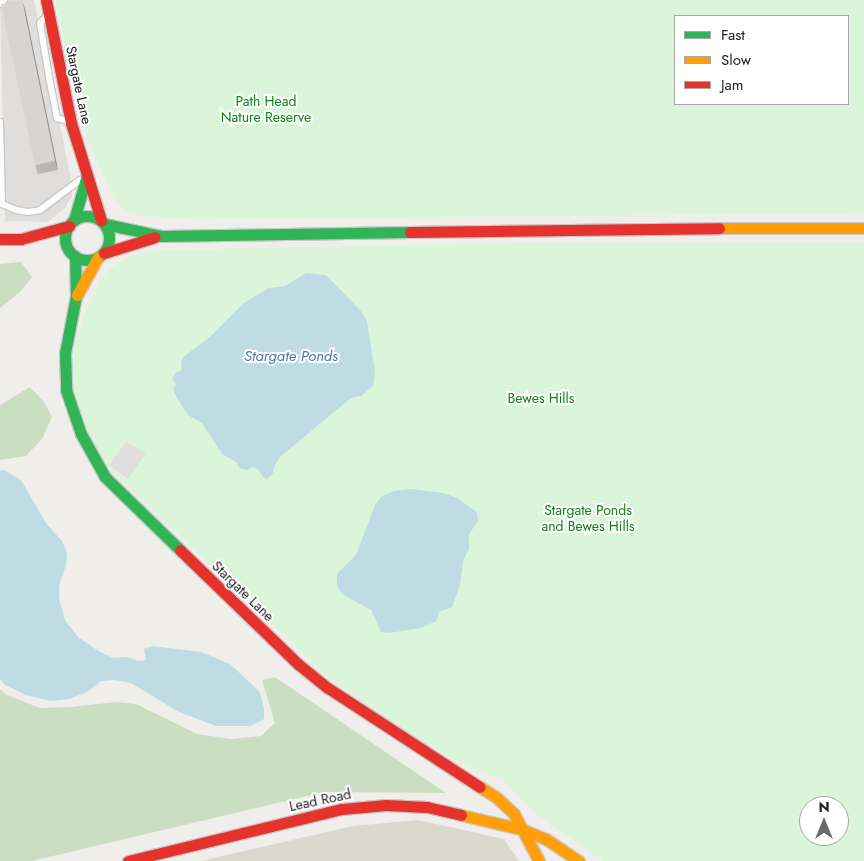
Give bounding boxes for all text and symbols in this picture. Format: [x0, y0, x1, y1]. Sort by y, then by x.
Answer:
legend [674, 15, 849, 105]
text: Fast [721, 24, 745, 46]
street label: Stargate Lane [63, 44, 95, 126]
text: Slow [721, 49, 751, 71]
text: Jam [721, 74, 744, 96]
park label: Path Head Nature Reserve [221, 93, 311, 125]
water label: Stargate Ponds [244, 348, 338, 366]
park label: Bewes Hills [508, 390, 574, 406]
park label: Stargate Ponds and Bewes Hills [541, 502, 635, 534]
street label: Stargate Lane [209, 557, 277, 625]
street label: Lead Road [288, 785, 352, 815]
north arrow [799, 796, 849, 846]
text: N [818, 797, 830, 817]

